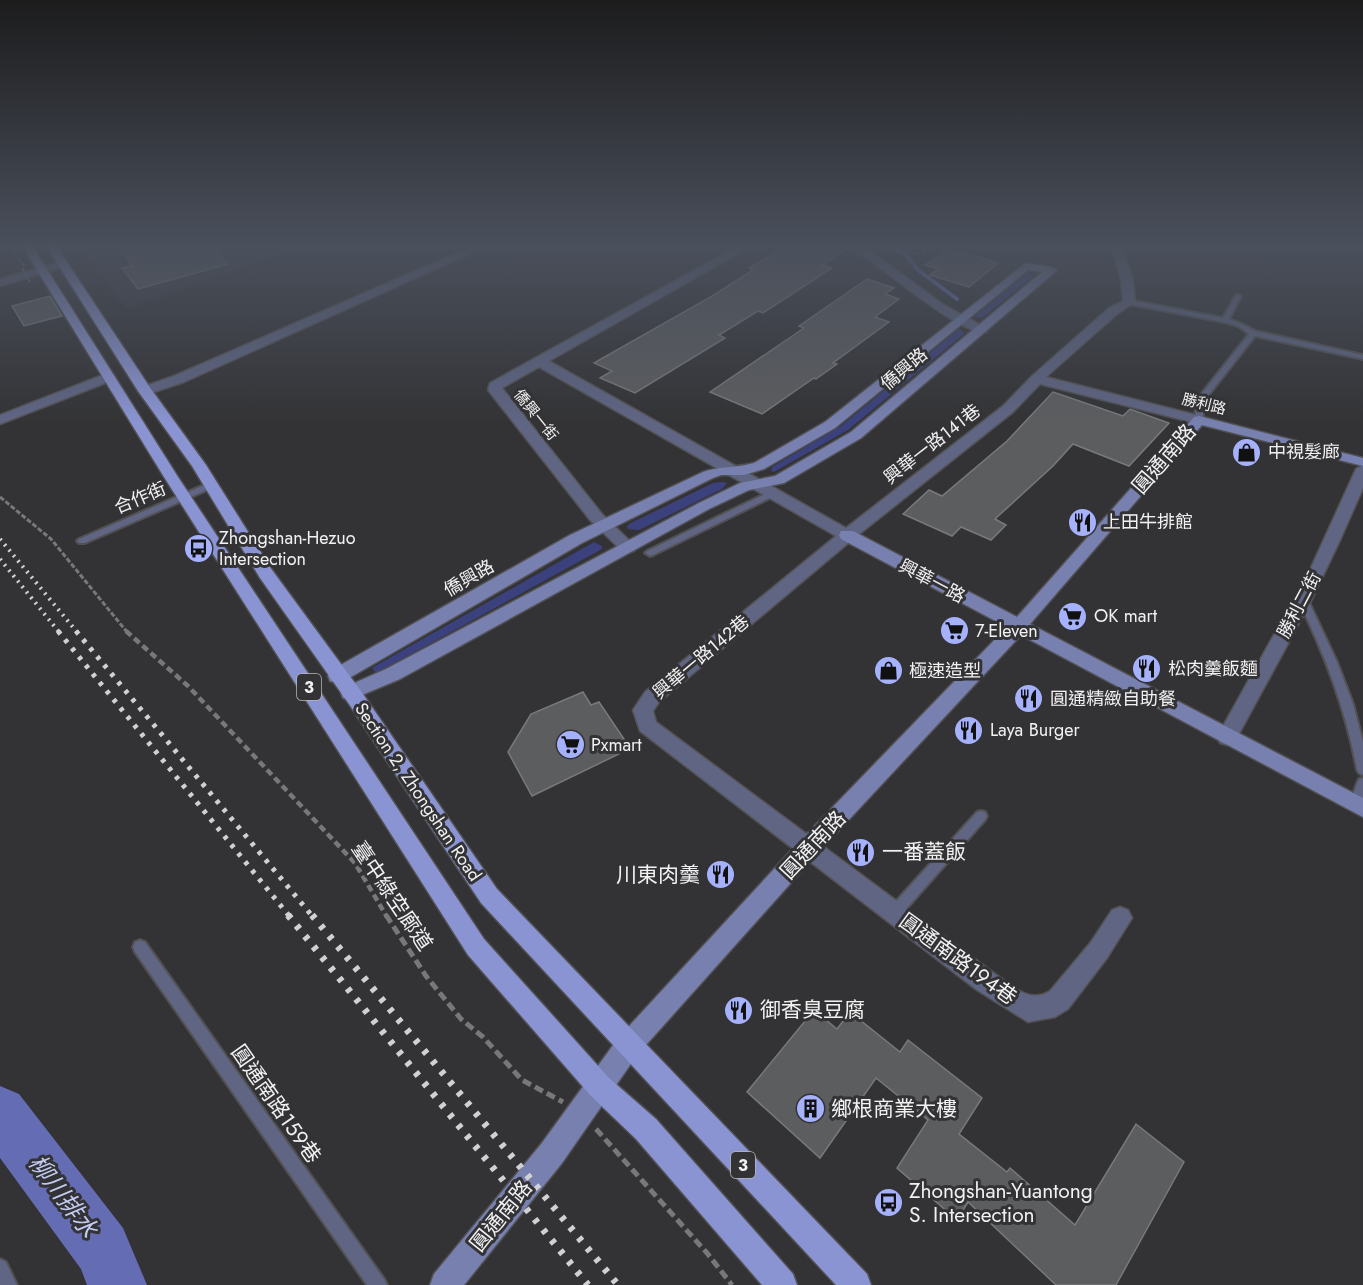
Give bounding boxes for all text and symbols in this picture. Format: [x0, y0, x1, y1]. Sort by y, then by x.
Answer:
street label: 僑興路 [875, 342, 933, 396]
street label: 僑興一街 [509, 385, 563, 445]
street label: 勝利路 [1179, 388, 1229, 420]
street label: 興華一路141巷 [878, 398, 986, 490]
street label: 圓通南路 [1125, 417, 1203, 501]
shop icon: 中視髮廊 [1231, 436, 1263, 468]
place label: 中視髮廊 [1268, 439, 1340, 465]
street label: 合作街 [110, 475, 170, 521]
restaurant icon: 上田牛排館 [1066, 506, 1098, 538]
place label: 上田牛排館 [1103, 509, 1193, 535]
place label: Zhongshan-Hezuo Intersection [219, 525, 356, 572]
bus stop icon: Zhongshan-Hezuo Intersection [182, 532, 214, 564]
street label: 僑興路 [439, 553, 499, 603]
street label: 興華一路 [894, 553, 970, 609]
street label: 勝利二街 [1271, 567, 1327, 643]
supermarket icon: OK mart [1057, 600, 1089, 632]
place label: OK mart [1094, 603, 1158, 629]
street label: 興華一路142巷 [647, 609, 755, 705]
supermarket icon: 7-Eleven [938, 615, 970, 647]
place label: 7-Eleven [975, 618, 1038, 644]
restaurant icon: 松肉羹飯麵 [1131, 653, 1163, 685]
shop icon: 極速造型 [872, 655, 904, 687]
place label: 松肉羹飯麵 [1168, 656, 1258, 682]
place label: 極速造型 [909, 658, 981, 684]
road number: 3 [297, 674, 321, 700]
restaurant icon: 圓通精緻自助餐 [1013, 683, 1045, 715]
place label: 圓通精緻自助餐 [1050, 686, 1176, 712]
street label: Section 2, Zhongshan Road [348, 698, 488, 886]
restaurant icon: Laya Burger [953, 714, 985, 746]
place label: Laya Burger [990, 717, 1081, 743]
supermarket icon: Pxmart [554, 729, 586, 761]
place label: Pxmart [591, 732, 642, 758]
street label: 圓通南路 [773, 804, 853, 886]
street label: 臺中綠空廊道 [344, 835, 440, 957]
restaurant icon: 一番蓋飯 [845, 836, 877, 868]
place label: 一番蓋飯 [882, 837, 966, 867]
restaurant icon: 川東肉羹 [705, 859, 737, 891]
place label: 川東肉羹 [616, 860, 700, 890]
street label: 圓通南路194巷 [893, 906, 1023, 1012]
restaurant icon: 御香臭豆腐 [723, 994, 755, 1026]
place label: 御香臭豆腐 [760, 995, 865, 1025]
street label: 圓通南路159巷 [224, 1039, 328, 1169]
building icon: 鄉根商業大樓 [794, 1093, 826, 1125]
place label: 鄉根商業大樓 [831, 1094, 957, 1124]
water label: 柳川排水 [21, 1147, 107, 1245]
road number: 3 [731, 1152, 755, 1178]
street label: 圓通南路 [463, 1174, 539, 1258]
place label: Zhongshan-Yuantong S. Intersection [909, 1176, 1093, 1230]
bus stop icon: Zhongshan-Yuantong S. Intersection [872, 1187, 904, 1219]

